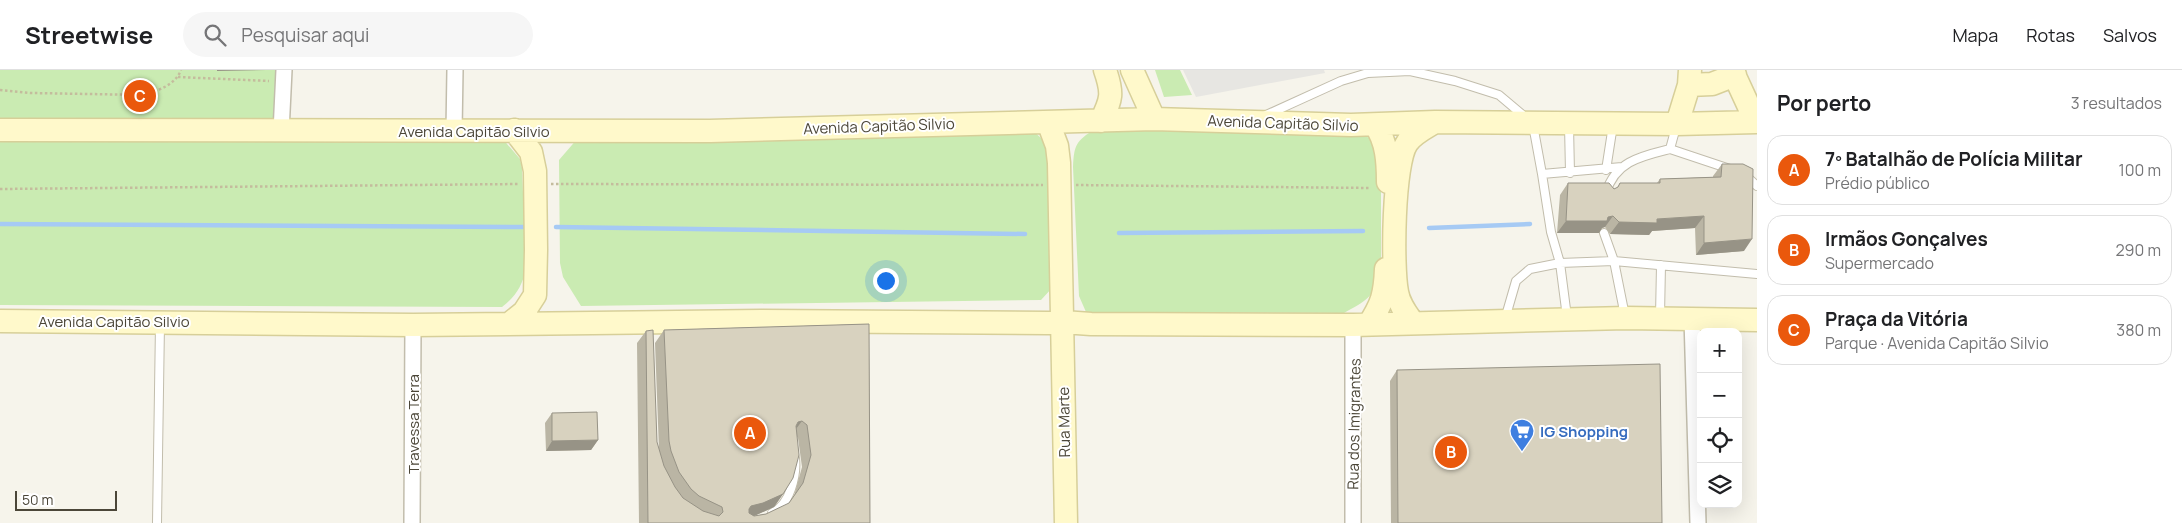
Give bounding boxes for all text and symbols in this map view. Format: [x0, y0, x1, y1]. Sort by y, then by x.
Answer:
search box [183, 12, 533, 57]
text: Streetwise [25, 18, 153, 51]
icon: search [201, 21, 229, 49]
text: Pesquisar aqui [241, 22, 369, 48]
text: Mapa [1952, 23, 1998, 47]
text: Rotas [2026, 23, 2075, 47]
text: Salvos [2103, 23, 2157, 47]
pin: C [124, 77, 156, 115]
text: Por perto [1777, 89, 1871, 117]
text: 3 resultados [2071, 92, 2162, 114]
street label: Avenida Capitão Silvio [1207, 110, 1359, 136]
street label: Avenida Capitão Silvio [803, 113, 955, 139]
street label: Avenida Capitão Silvio [398, 121, 550, 142]
text: 7º Batalhão de Polícia Militar [1825, 146, 2082, 172]
text: A [1789, 159, 1799, 181]
text: 100 m [2118, 159, 2161, 181]
text: Prédio público [1825, 172, 1930, 194]
text: Irmãos Gonçalves [1825, 226, 1988, 252]
text: B [1789, 239, 1799, 261]
text: 290 m [2115, 239, 2161, 261]
text: Supermercado [1825, 252, 1934, 274]
your location [873, 268, 899, 294]
text: Praça da Vitória [1825, 306, 1968, 332]
street label: Avenida Capitão Silvio [38, 311, 190, 332]
text: C [1788, 319, 1800, 341]
text: 380 m [2116, 319, 2161, 341]
map controls [1697, 328, 1742, 508]
button: + [1697, 328, 1742, 373]
text: Parque · Avenida Capitão Silvio [1825, 332, 2049, 354]
street label: Rua dos Imigrantes [1342, 358, 1366, 490]
button: − [1697, 373, 1742, 418]
street label: Travessa Terra [403, 374, 424, 474]
street label: Rua Marte [1053, 386, 1075, 457]
pin: A [734, 414, 766, 452]
supermarket icon: IG Shopping [1509, 418, 1535, 452]
button: locate [1697, 418, 1742, 463]
place label: IG Shopping [1540, 421, 1628, 442]
pin: B [1435, 433, 1467, 471]
button: layers [1697, 463, 1742, 508]
scale bar [15, 488, 118, 511]
text: 50 m [22, 490, 53, 509]

